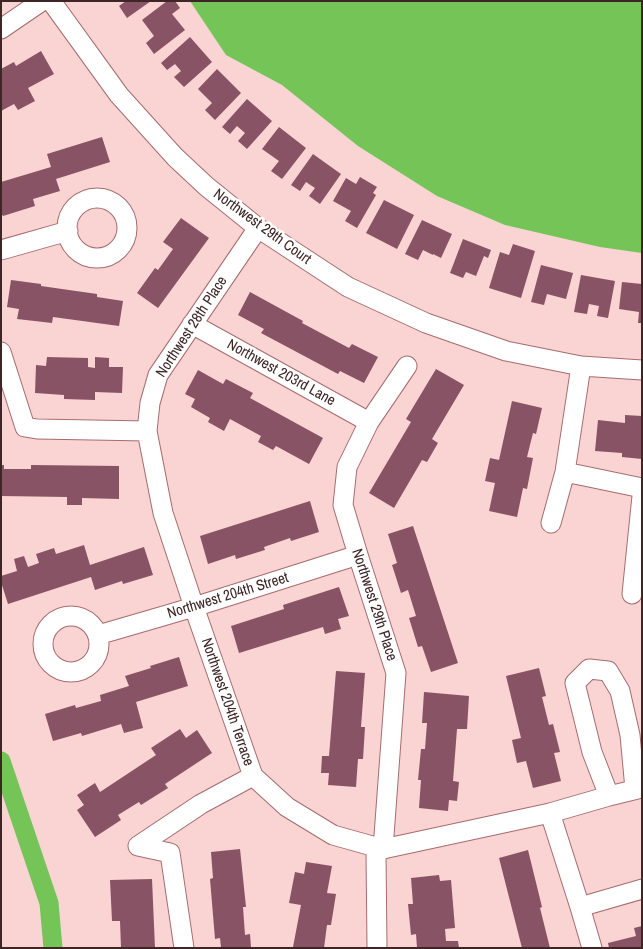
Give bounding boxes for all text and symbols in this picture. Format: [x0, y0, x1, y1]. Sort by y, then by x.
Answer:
street label: Northwest 29th Court [210, 186, 314, 268]
street label: Northwest 28th Place [153, 273, 231, 381]
street label: Northwest 203rd Lane [224, 336, 338, 410]
street label: Northwest 29th Place [347, 547, 401, 663]
street label: Northwest 204th Street [165, 569, 291, 623]
street label: Northwest 204th Terrace [197, 636, 257, 768]

